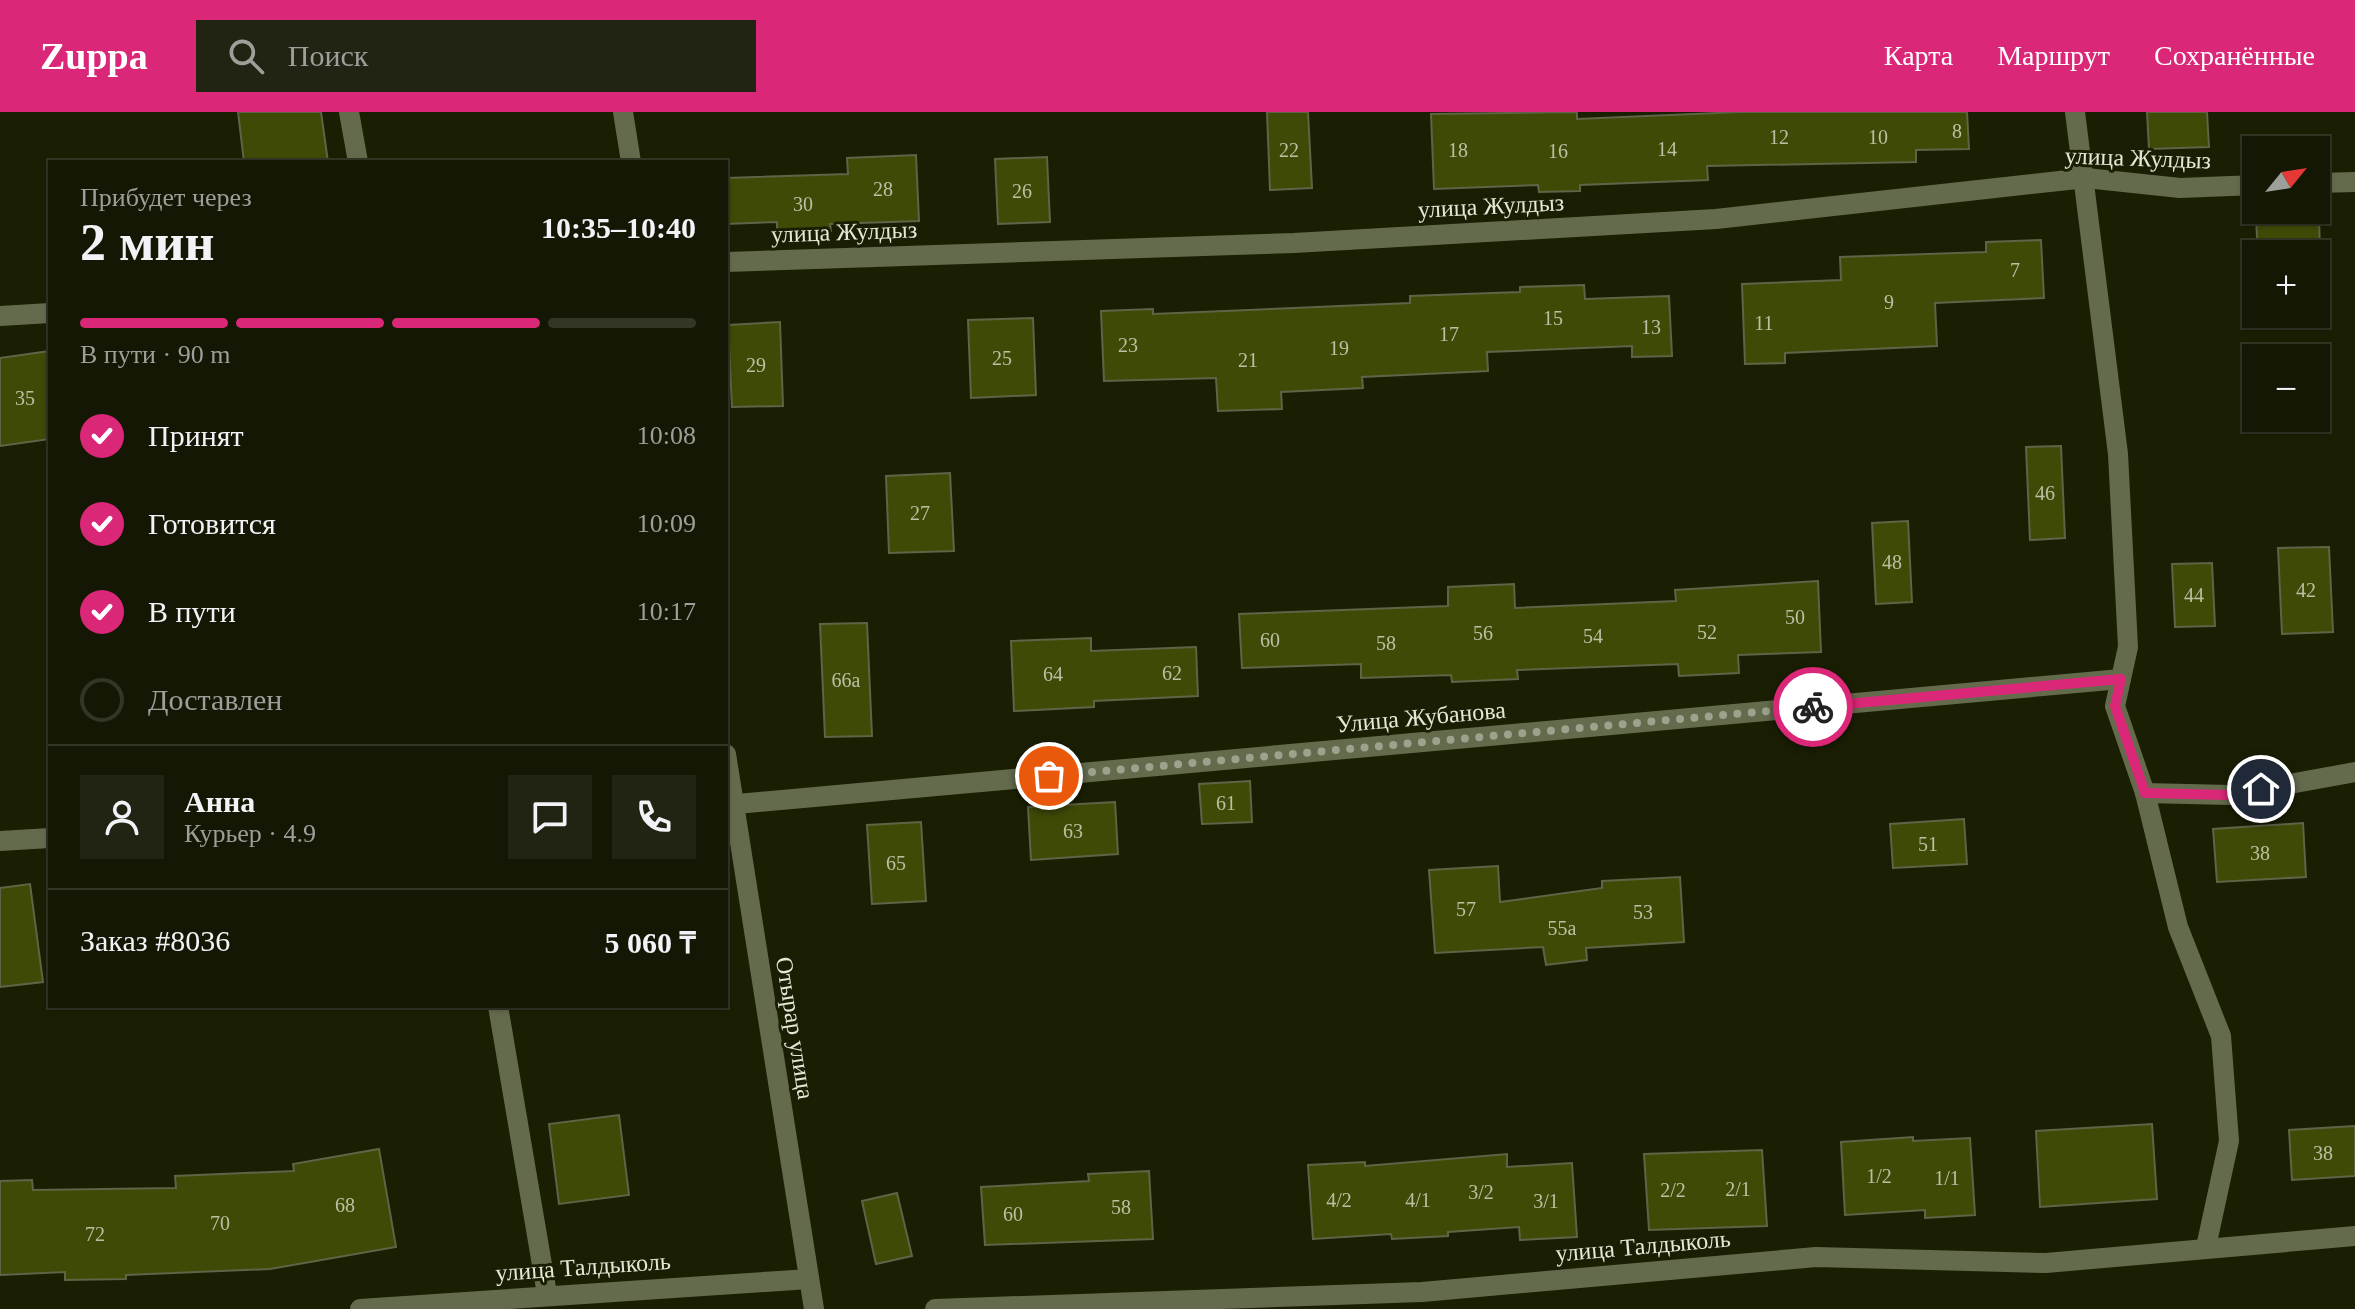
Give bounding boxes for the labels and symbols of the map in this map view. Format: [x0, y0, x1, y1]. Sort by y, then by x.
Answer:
house number: 8 [1952, 120, 1962, 142]
house number: 12 [1769, 126, 1789, 148]
house number: 10 [1868, 126, 1888, 148]
north arrow [2242, 136, 2330, 224]
house number: 14 [1657, 138, 1677, 160]
house number: 22 [1279, 139, 1299, 161]
house number: 18 [1448, 139, 1468, 161]
house number: 16 [1548, 140, 1568, 162]
street label: улица Жулдыз [2064, 142, 2212, 174]
house number: 28 [873, 178, 893, 200]
house number: 26 [1012, 180, 1032, 202]
street label: улица Жулдыз [1417, 189, 1565, 223]
house number: 30 [793, 193, 813, 215]
street label: улица Жулдыз [770, 216, 918, 248]
house number: 7 [2010, 259, 2020, 281]
house number: 9 [1884, 291, 1894, 313]
house number: 15 [1543, 307, 1563, 329]
house number: 11 [1754, 312, 1774, 334]
house number: 13 [1641, 316, 1661, 338]
house number: 17 [1439, 323, 1459, 345]
house number: 23 [1118, 334, 1138, 356]
house number: 19 [1329, 337, 1349, 359]
house number: 25 [992, 347, 1012, 369]
house number: 21 [1238, 349, 1258, 371]
house number: 29 [746, 354, 766, 376]
house number: 35 [15, 387, 35, 409]
house number: 46 [2035, 482, 2055, 504]
house number: 27 [910, 502, 930, 524]
house number: 48 [1882, 551, 1902, 573]
house number: 42 [2296, 579, 2316, 601]
house number: 44 [2184, 584, 2204, 606]
house number: 50 [1785, 606, 1805, 628]
house number: 52 [1697, 621, 1717, 643]
house number: 56 [1473, 622, 1493, 644]
house number: 54 [1583, 625, 1603, 647]
house number: 60 [1260, 629, 1280, 651]
house number: 58 [1376, 632, 1396, 654]
house number: 62 [1162, 662, 1182, 684]
house number: 64 [1043, 663, 1063, 685]
courier [1773, 667, 1853, 747]
house number: 66а [832, 669, 861, 691]
street label: Улица Жубанова [1335, 697, 1507, 737]
pin [1015, 742, 1083, 810]
pin [2227, 755, 2295, 823]
house number: 61 [1216, 792, 1236, 814]
house number: 63 [1063, 820, 1083, 842]
house number: 51 [1918, 833, 1938, 855]
house number: 38 [2250, 842, 2270, 864]
house number: 65 [886, 852, 906, 874]
house number: 57 [1456, 898, 1476, 920]
house number: 53 [1633, 901, 1653, 923]
house number: 55а [1548, 917, 1577, 939]
street label: Отырар улица [771, 955, 819, 1101]
house number: 38 [2313, 1142, 2333, 1164]
house number: 1/2 [1866, 1165, 1892, 1187]
house number: 1/1 [1934, 1167, 1960, 1189]
house number: 2/1 [1725, 1178, 1751, 1200]
house number: 2/2 [1660, 1179, 1686, 1201]
house number: 3/2 [1468, 1181, 1494, 1203]
house number: 4/2 [1326, 1189, 1352, 1211]
house number: 4/1 [1405, 1189, 1431, 1211]
house number: 3/1 [1533, 1190, 1559, 1212]
house number: 68 [335, 1194, 355, 1216]
house number: 58 [1111, 1196, 1131, 1218]
house number: 60 [1003, 1203, 1023, 1225]
house number: 70 [210, 1212, 230, 1234]
house number: 72 [85, 1223, 105, 1245]
street label: улица Талдыколь [1554, 1225, 1732, 1267]
street label: улица Талдыколь [495, 1248, 672, 1286]

